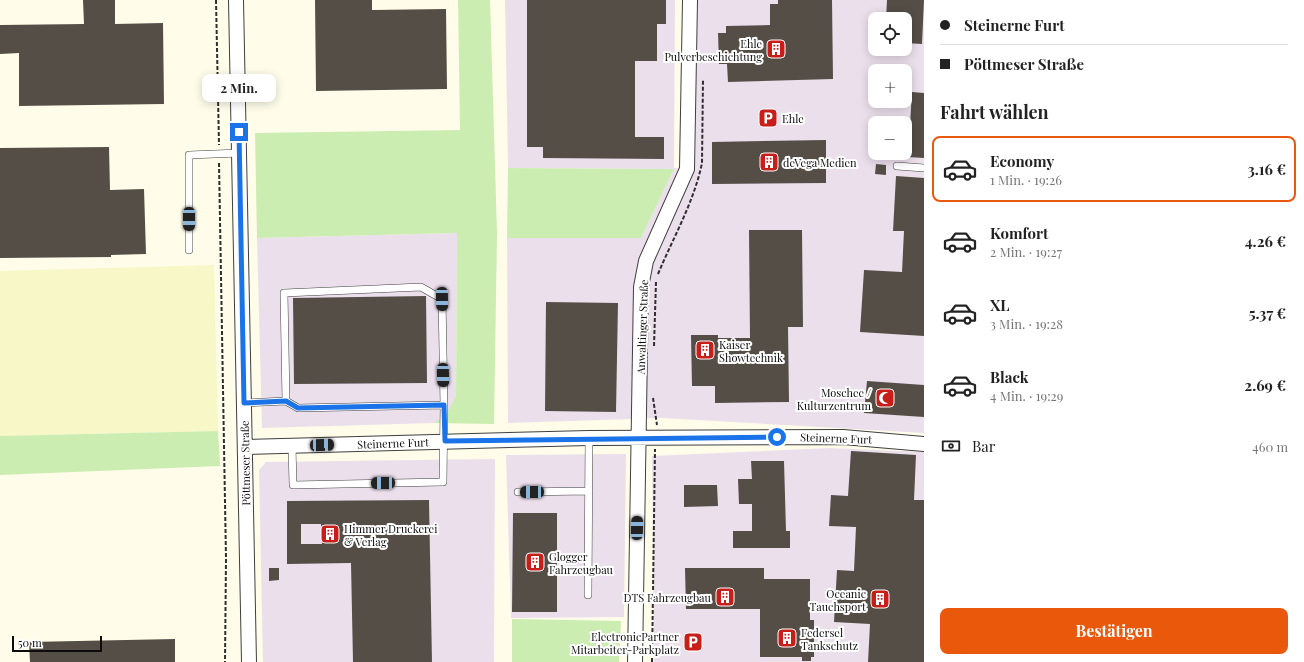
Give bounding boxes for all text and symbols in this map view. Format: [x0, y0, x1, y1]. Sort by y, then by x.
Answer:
map controls [868, 12, 912, 160]
button: locate [868, 12, 912, 56]
text: Steinerne Furt [964, 15, 1064, 35]
place label: Ehle Pulverbeschichtung [664, 36, 762, 64]
building icon: Ehle Pulverbeschichtung [765, 38, 787, 60]
text: Pöttmeser Straße [964, 54, 1084, 74]
button: + [868, 64, 912, 108]
callout: 2 Min. [202, 74, 276, 102]
text: 2 Min. [220, 79, 258, 96]
text: Fahrt wählen [940, 100, 1049, 124]
parking icon: Ehle [757, 107, 779, 129]
place label: Ehle [782, 111, 804, 126]
button: − [868, 116, 912, 160]
route end [230, 123, 248, 141]
building icon: deVega Medien [758, 151, 780, 173]
icon: car [942, 151, 978, 187]
text: Economy [990, 151, 1054, 171]
place label: deVega Medien [783, 155, 857, 170]
text: 3.16 € [1247, 159, 1286, 179]
text: 1 Min. · 19:26 [990, 171, 1062, 188]
car [183, 207, 195, 231]
icon: car [942, 223, 978, 259]
text: Komfort [990, 223, 1048, 243]
text: 4.26 € [1245, 231, 1286, 251]
text: 2 Min. · 19:27 [990, 243, 1062, 260]
street label: Anwaltinger Straße [633, 279, 651, 376]
car [436, 287, 448, 311]
icon: car [942, 295, 978, 331]
text: XL [990, 295, 1010, 315]
text: 5.37 € [1249, 303, 1286, 323]
text: 3 Min. · 19:28 [990, 315, 1063, 332]
place label: Kaiser Showtechnik [719, 337, 783, 365]
building icon: Kaiser Showtechnik [694, 339, 716, 361]
car [437, 363, 449, 387]
icon: car [942, 367, 978, 403]
text: Black [990, 367, 1029, 387]
text: 2.69 € [1244, 375, 1286, 395]
place label: Moschee / Kulturzentrum [797, 385, 871, 413]
mosque icon: Moschee / Kulturzentrum [874, 387, 896, 409]
text: 4 Min. · 19:29 [990, 387, 1063, 404]
street label: Pöttmeser Straße [237, 420, 253, 506]
route start [768, 428, 786, 446]
street label: Steinerne Furt [800, 429, 872, 447]
street label: Steinerne Furt [357, 434, 429, 452]
icon: cash [940, 435, 962, 457]
text: Bar [972, 436, 996, 456]
text: 460 m [1252, 438, 1288, 455]
car [310, 439, 334, 451]
car [371, 477, 395, 489]
car [520, 486, 544, 498]
car [631, 516, 643, 540]
place label: Himmer Druckerei & Verlag [344, 521, 437, 549]
building icon: Himmer Druckerei & Verlag [319, 523, 341, 545]
place label: Glogger Fahrzeugbau [549, 549, 614, 577]
building icon: Glogger Fahrzeugbau [524, 551, 546, 573]
building icon: DTS Fahrzeugbau [714, 586, 736, 608]
place label: Oceanic Tauchsport [810, 586, 866, 614]
building icon: Oceanic Tauchsport [869, 588, 891, 610]
place label: DTS Fahrzeugbau [624, 590, 712, 605]
button: Bestätigen [940, 608, 1288, 654]
place label: Federsel Tankschutz [801, 625, 858, 653]
building icon: Federsel Tankschutz [776, 627, 798, 649]
place label: ElectronicPartner Mitarbeiter-Parkplatz [571, 629, 679, 657]
parking icon: ElectronicPartner Mitarbeiter-Parkplatz [682, 631, 704, 653]
scale bar [12, 634, 102, 653]
text: 50 m [18, 635, 42, 650]

